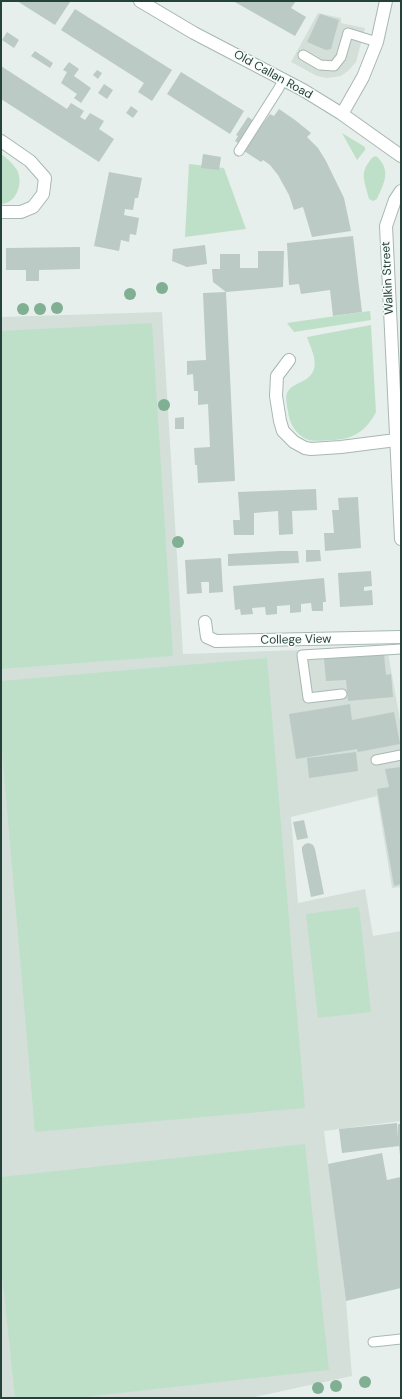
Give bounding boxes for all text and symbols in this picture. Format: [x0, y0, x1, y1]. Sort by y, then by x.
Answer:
street label: Old Callan Road [231, 47, 315, 103]
street label: Walkin Street [379, 241, 397, 315]
street label: College View [260, 632, 332, 648]

